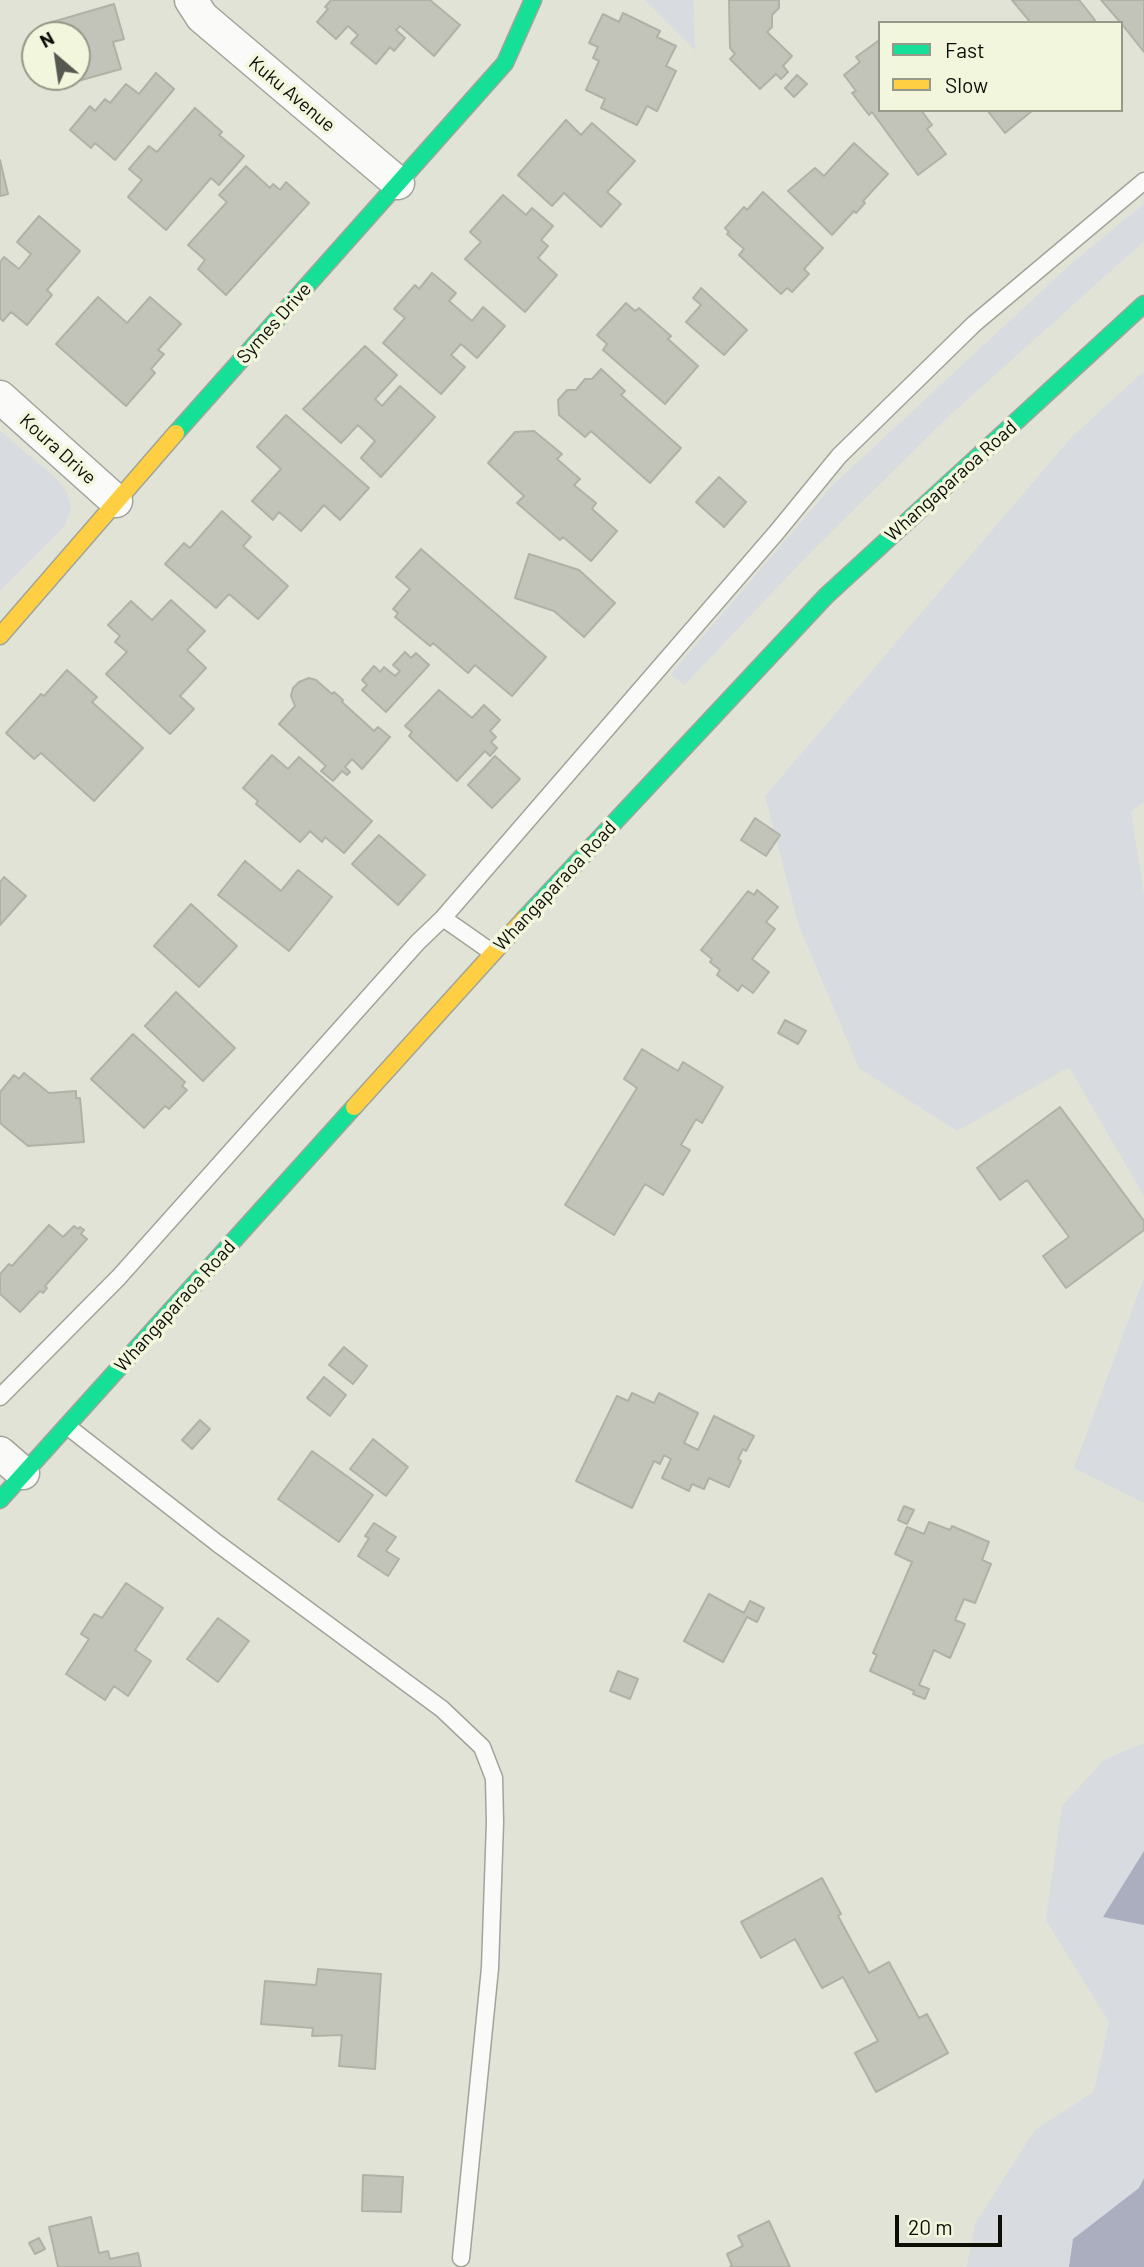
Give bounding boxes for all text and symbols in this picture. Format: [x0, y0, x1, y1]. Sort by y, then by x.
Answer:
north arrow [21, 21, 91, 91]
legend [878, 21, 1123, 112]
text: N [35, 26, 58, 52]
text: Fast [945, 37, 985, 62]
street label: Kuku Avenue [244, 51, 340, 137]
text: Slow [945, 72, 988, 97]
street label: Symes Drive [232, 278, 316, 368]
street label: Koura Drive [15, 409, 101, 489]
street label: Whangaparaoa Road [880, 416, 1022, 546]
street label: Whangaparaoa Road [489, 816, 621, 956]
street label: Whangaparaoa Road [110, 1235, 240, 1377]
scale bar [899, 2200, 1006, 2244]
text: 20 m [908, 2214, 953, 2239]

